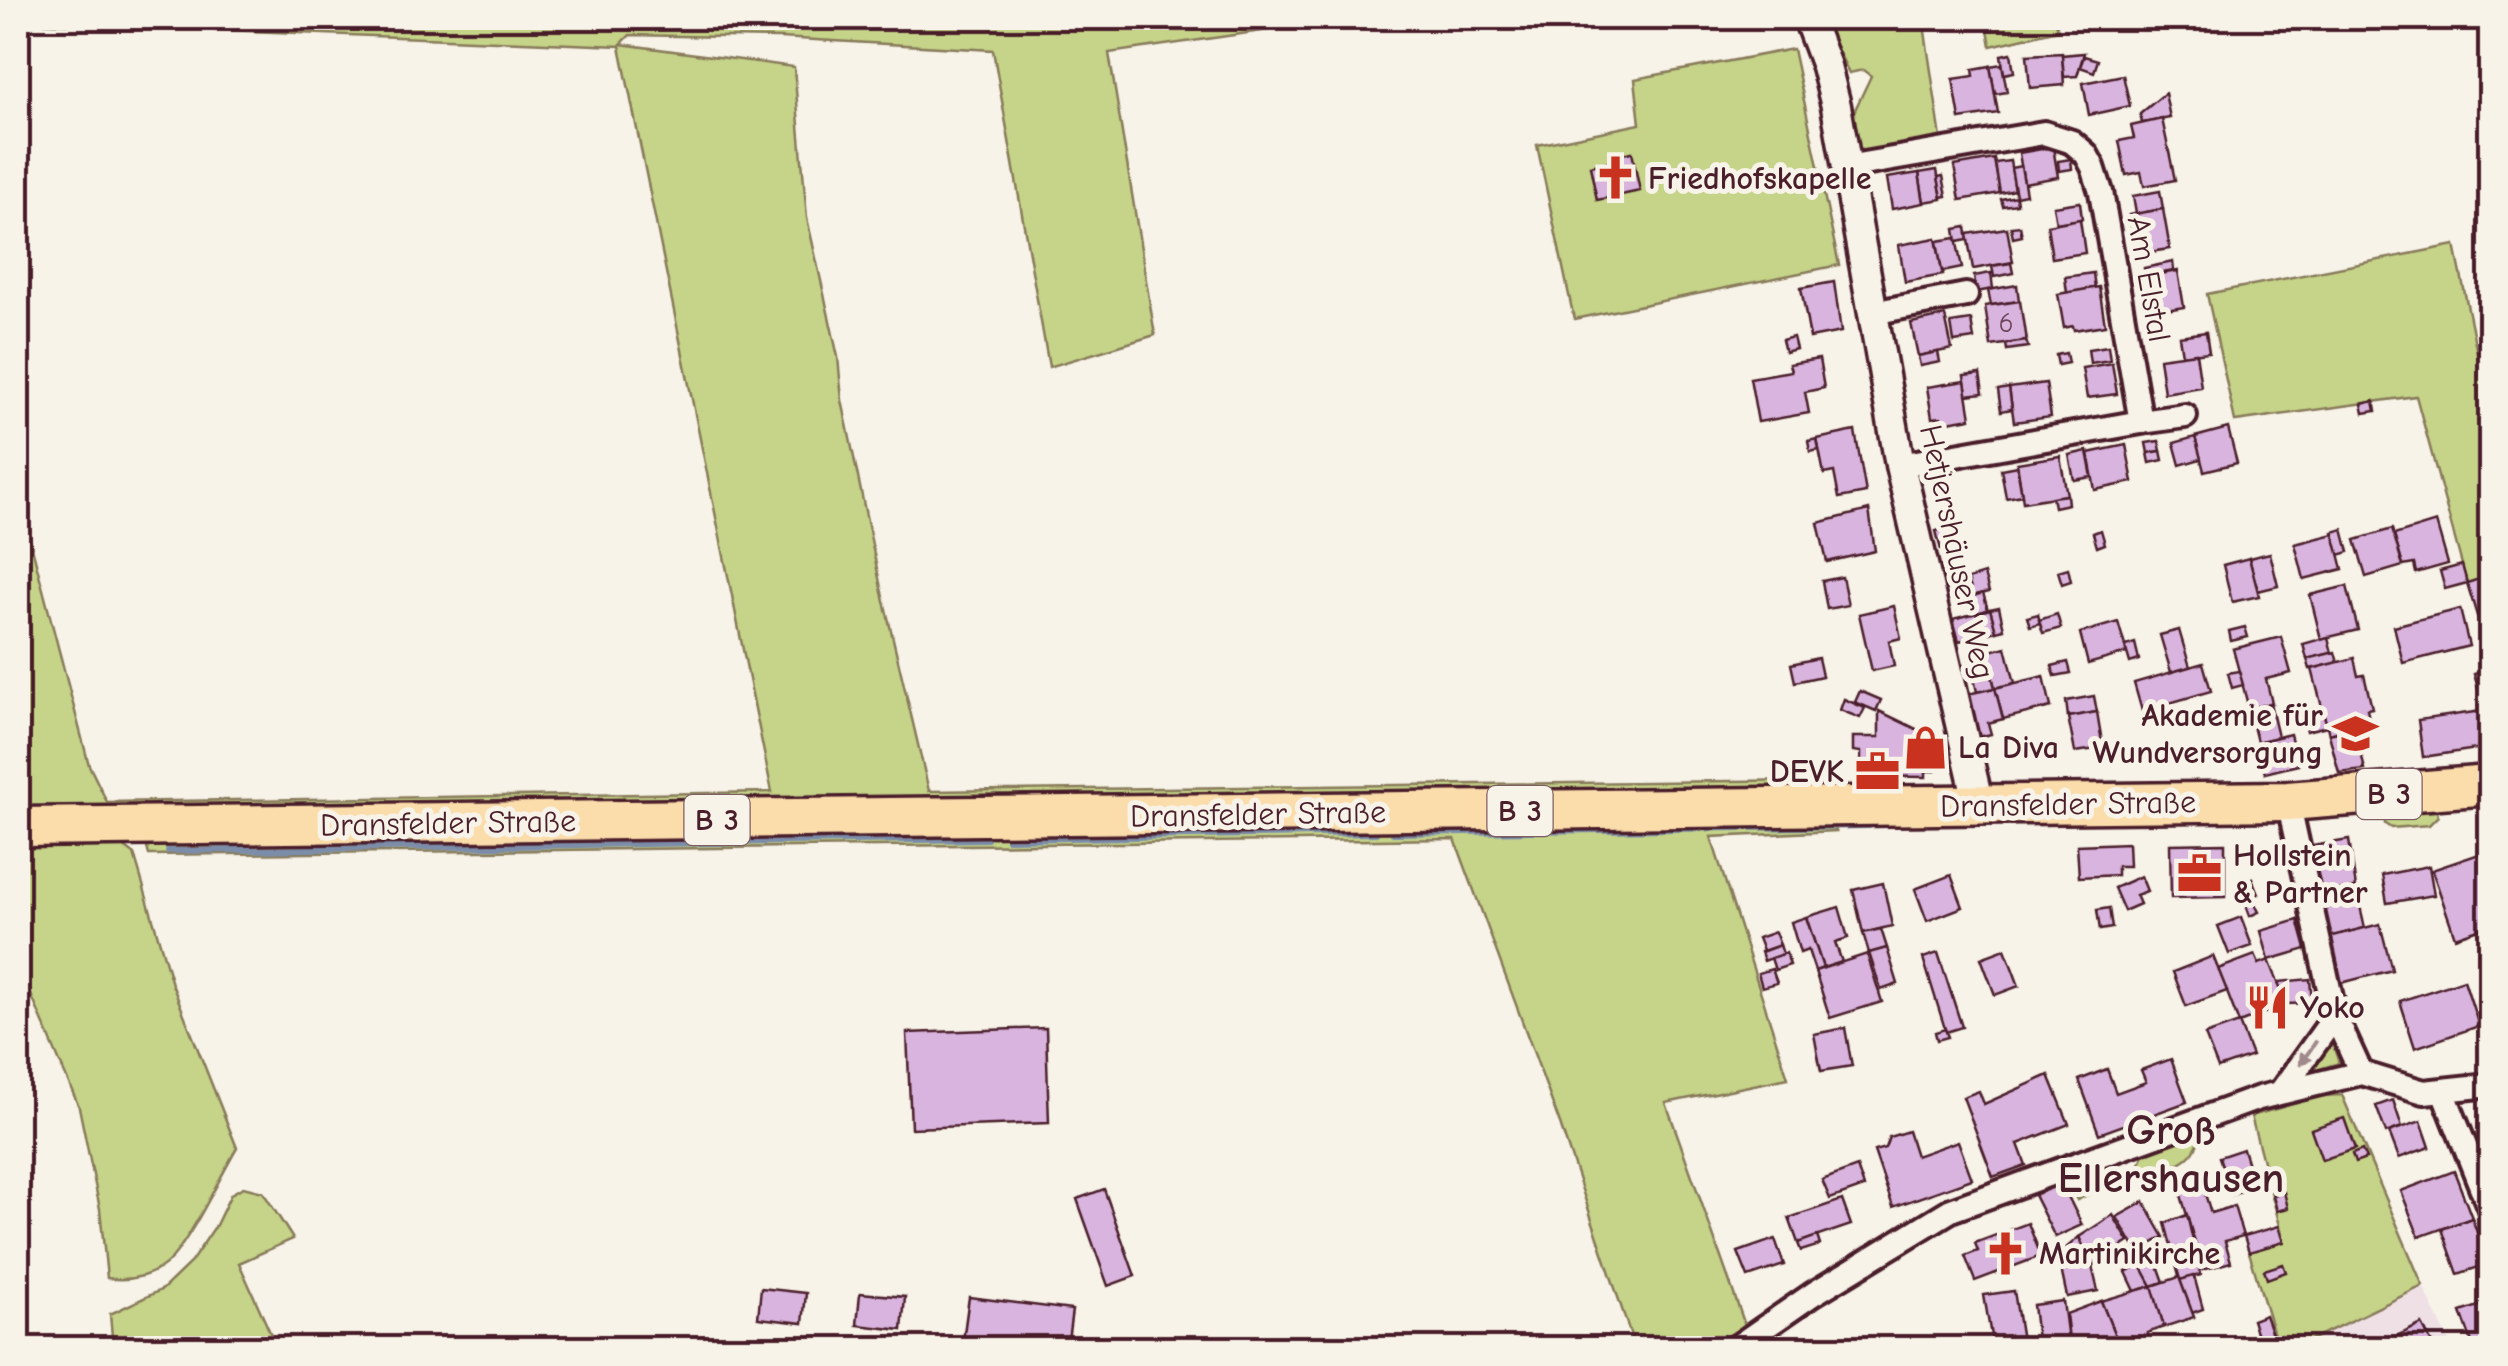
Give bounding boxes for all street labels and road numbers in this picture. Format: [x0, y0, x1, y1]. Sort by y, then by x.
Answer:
street label: Am Elstal [2120, 213, 2178, 345]
street label: Hetjershäuser Weg [1912, 421, 2002, 683]
road number: B 3 [2356, 769, 2422, 819]
street label: Dransfelder Straße [1940, 783, 2196, 825]
road number: B 3 [1488, 786, 1552, 836]
street label: Dransfelder Straße [1130, 793, 1386, 835]
road number: B 3 [684, 795, 750, 845]
street label: Dransfelder Straße [320, 802, 576, 844]

